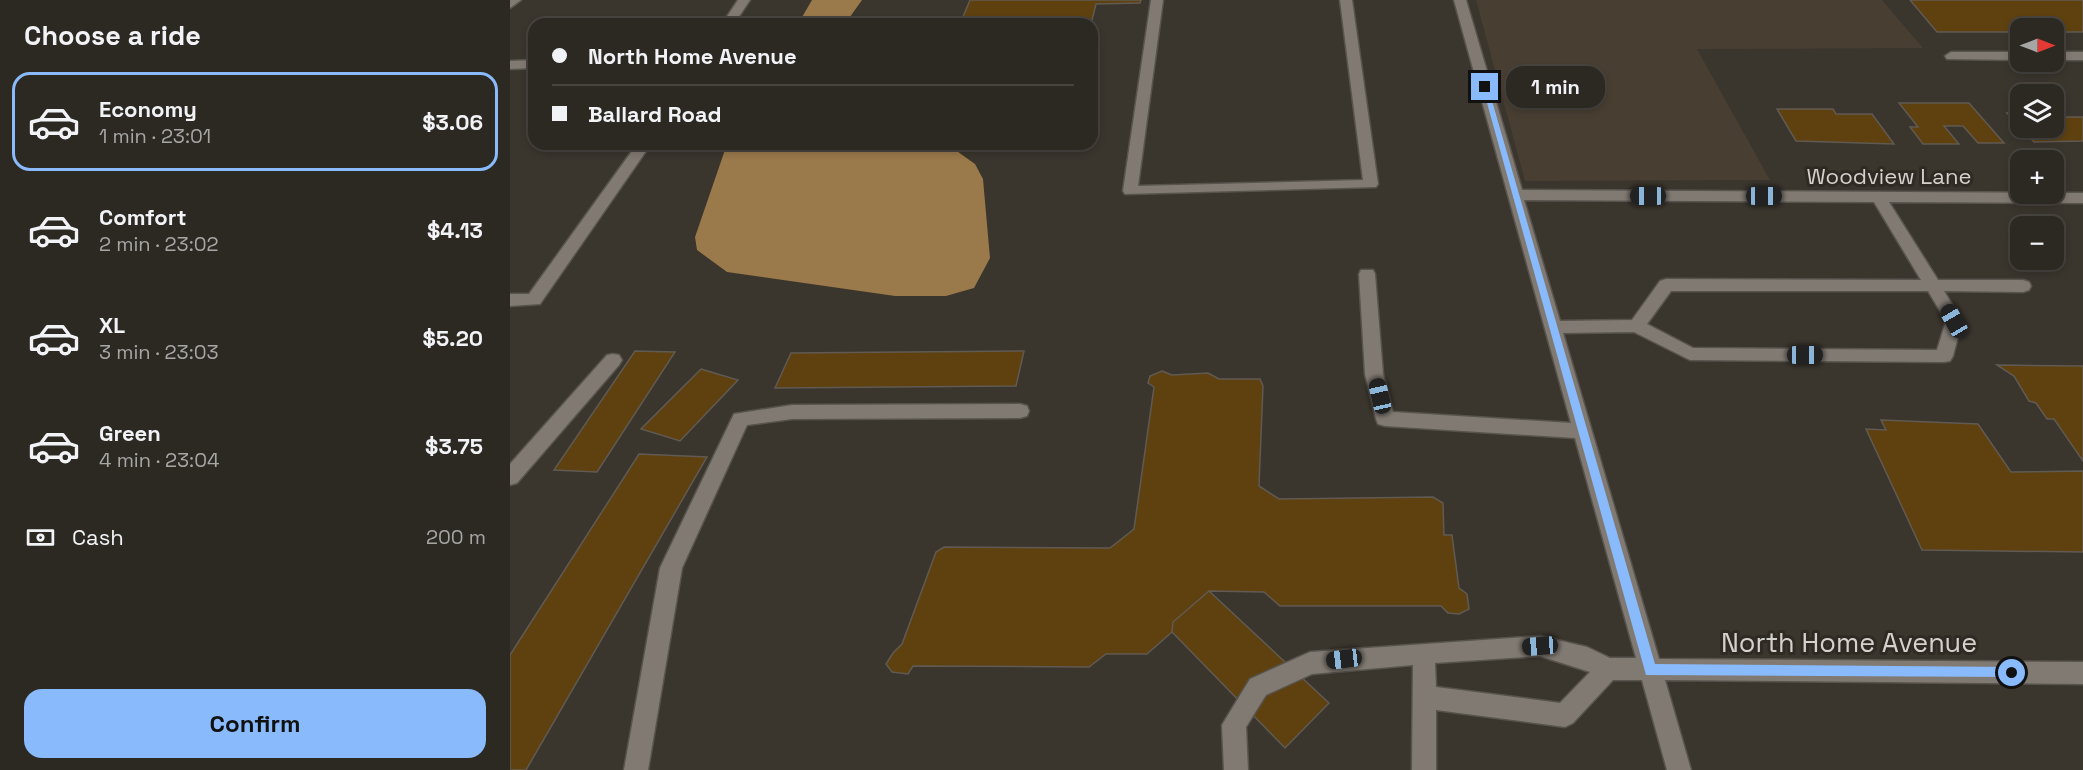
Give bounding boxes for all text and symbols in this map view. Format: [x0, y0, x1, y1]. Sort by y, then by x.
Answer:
text: Choose a ride [24, 18, 201, 53]
north arrow [2010, 18, 2064, 72]
map controls [2010, 18, 2064, 270]
text: North Home Avenue [588, 42, 797, 70]
callout: 1 min [1506, 66, 1605, 108]
route end [1471, 73, 1498, 100]
text: 1 min [1531, 74, 1580, 100]
button: layers [2010, 84, 2064, 138]
icon: car [27, 95, 81, 149]
text: Economy [99, 95, 197, 123]
text: Ballard Road [588, 100, 722, 128]
text: $3.06 [422, 108, 483, 136]
text: 1 min · 23:01 [99, 123, 211, 149]
button: + [2010, 150, 2064, 204]
street label: Woodview Lane [1807, 162, 1971, 190]
car [1630, 187, 1666, 205]
car [1746, 187, 1782, 205]
icon: car [27, 203, 81, 257]
text: Comfort [99, 203, 187, 231]
text: $4.13 [427, 216, 483, 244]
button: − [2010, 216, 2064, 270]
text: 2 min · 23:02 [99, 231, 219, 257]
car [1937, 301, 1971, 341]
icon: car [27, 311, 81, 365]
text: XL [99, 311, 125, 339]
text: $5.20 [423, 324, 483, 352]
text: 3 min · 23:03 [99, 339, 219, 365]
car [1787, 346, 1823, 364]
car [1367, 376, 1393, 416]
icon: car [27, 419, 81, 473]
text: Green [99, 419, 161, 447]
text: $3.75 [425, 432, 483, 460]
text: 4 min · 23:04 [99, 447, 219, 473]
icon: cash [24, 521, 57, 554]
text: Cash [72, 523, 124, 551]
text: 200 m [426, 524, 486, 550]
street label: North Home Avenue [1721, 625, 1977, 660]
car [1521, 636, 1559, 656]
car [1325, 648, 1363, 670]
route start [1998, 659, 2025, 686]
button: Confirm [24, 689, 486, 758]

